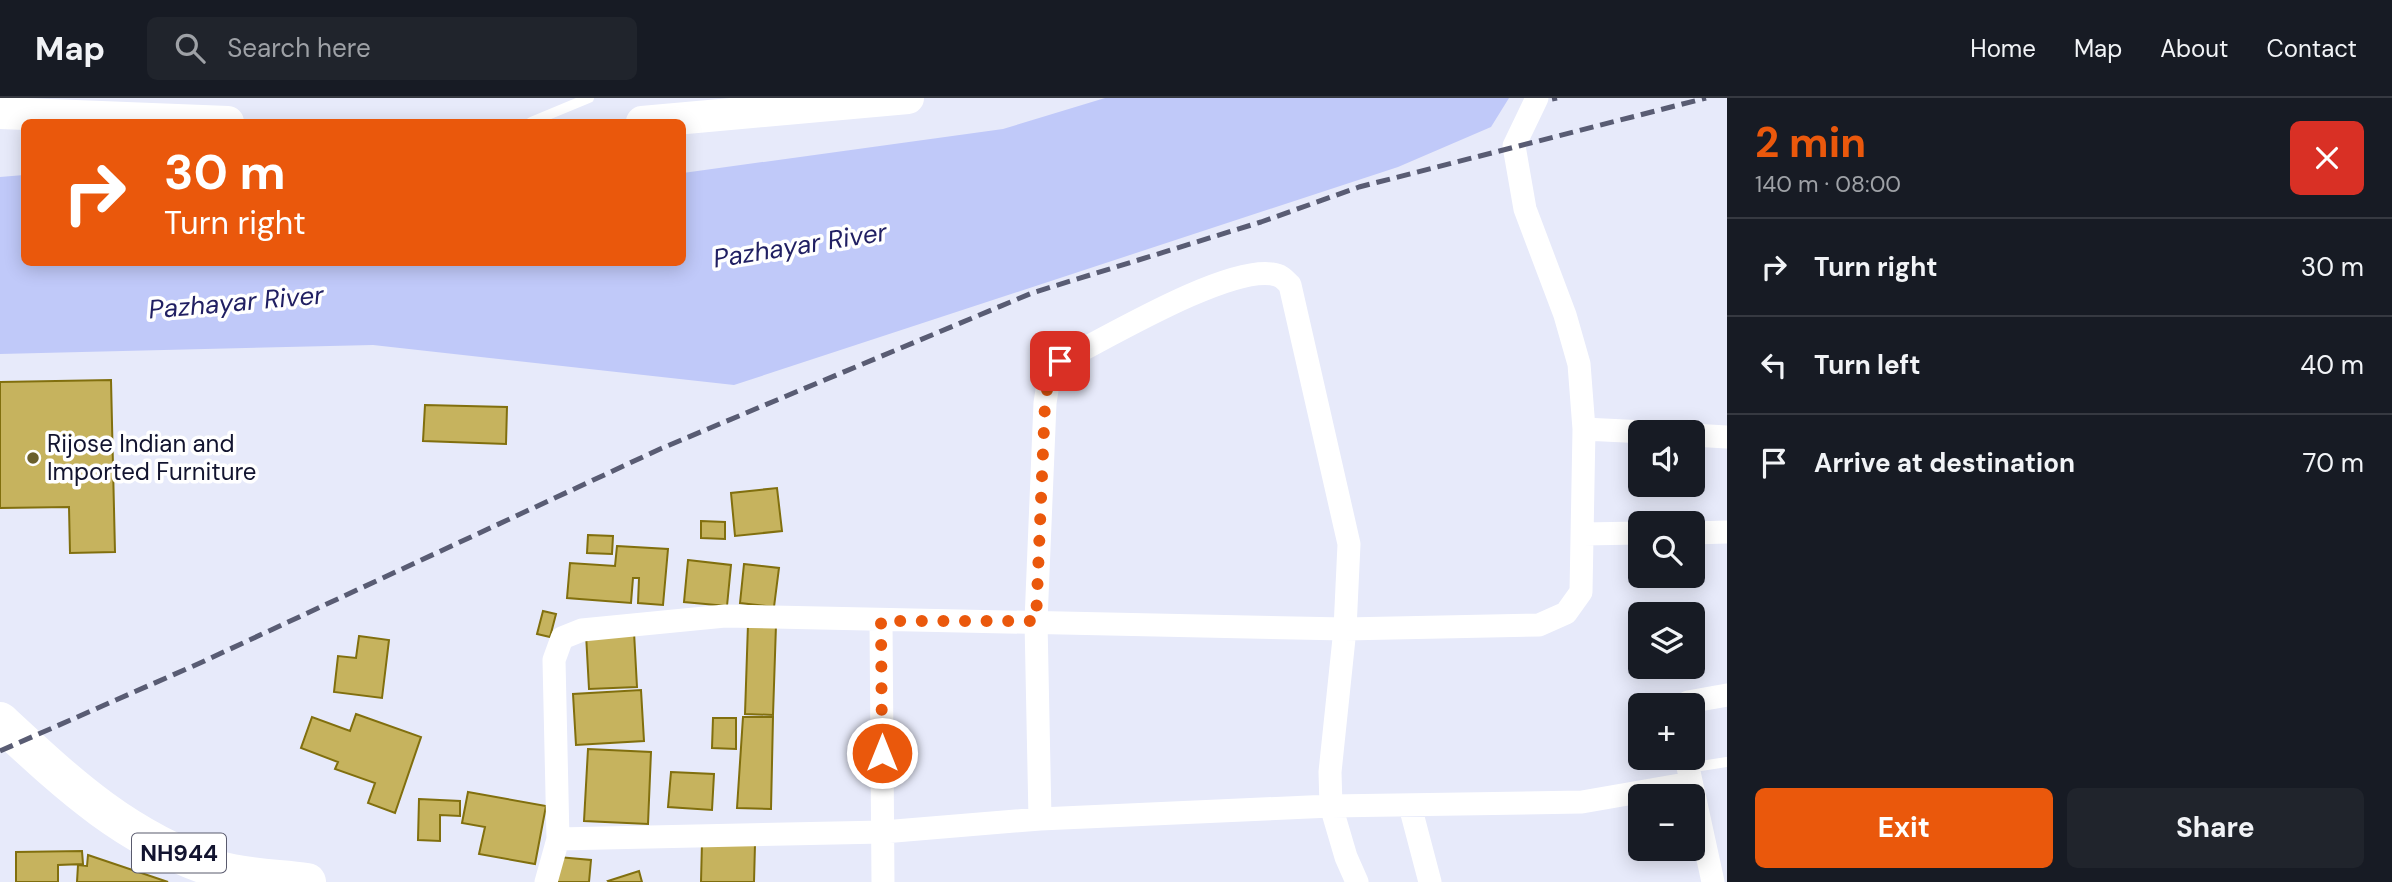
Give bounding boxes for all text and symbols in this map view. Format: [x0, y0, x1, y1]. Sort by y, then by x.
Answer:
search box [147, 17, 637, 80]
text: Map [35, 27, 105, 70]
icon: search [171, 29, 209, 67]
text: Search here [227, 31, 371, 65]
text: Home [1970, 33, 2036, 64]
text: Map [2074, 33, 2122, 64]
text: About [2160, 33, 2229, 64]
text: Contact [2267, 33, 2357, 64]
text: 2 min [1755, 115, 1866, 170]
button: close [2290, 121, 2364, 195]
text: 30 m [164, 140, 286, 204]
icon: right [49, 147, 140, 238]
text: 140 m · 08:00 [1755, 169, 1901, 199]
text: Turn right [164, 202, 306, 244]
water label: Pazhayar River [711, 214, 891, 276]
icon: right [1755, 248, 1793, 286]
text: Turn right [1814, 250, 1938, 284]
text: 30 m [2301, 250, 2364, 284]
water label: Pazhayar River [147, 277, 326, 327]
pin [1030, 331, 1090, 391]
icon: arrive [1041, 342, 1079, 380]
icon: left [1755, 346, 1793, 384]
text: Turn left [1814, 348, 1921, 382]
text: 40 m [2300, 348, 2364, 382]
map controls [1628, 420, 1705, 861]
button: sound [1628, 420, 1705, 497]
place label: Rijose Indian and Imported Furniture [47, 428, 257, 487]
icon: arrive [1755, 444, 1793, 482]
text: Arrive at destination [1814, 446, 2075, 480]
text: 70 m [2303, 446, 2364, 480]
marker: Rijose Indian and Imported Furniture [25, 450, 41, 466]
button: search [1628, 511, 1705, 588]
button: layers [1628, 602, 1705, 679]
button: + [1628, 693, 1705, 770]
position arrow [845, 716, 919, 790]
button: − [1628, 784, 1705, 861]
button: Exit [1755, 788, 2053, 868]
button: Share [2067, 788, 2364, 868]
road number: NH944 [132, 834, 226, 873]

